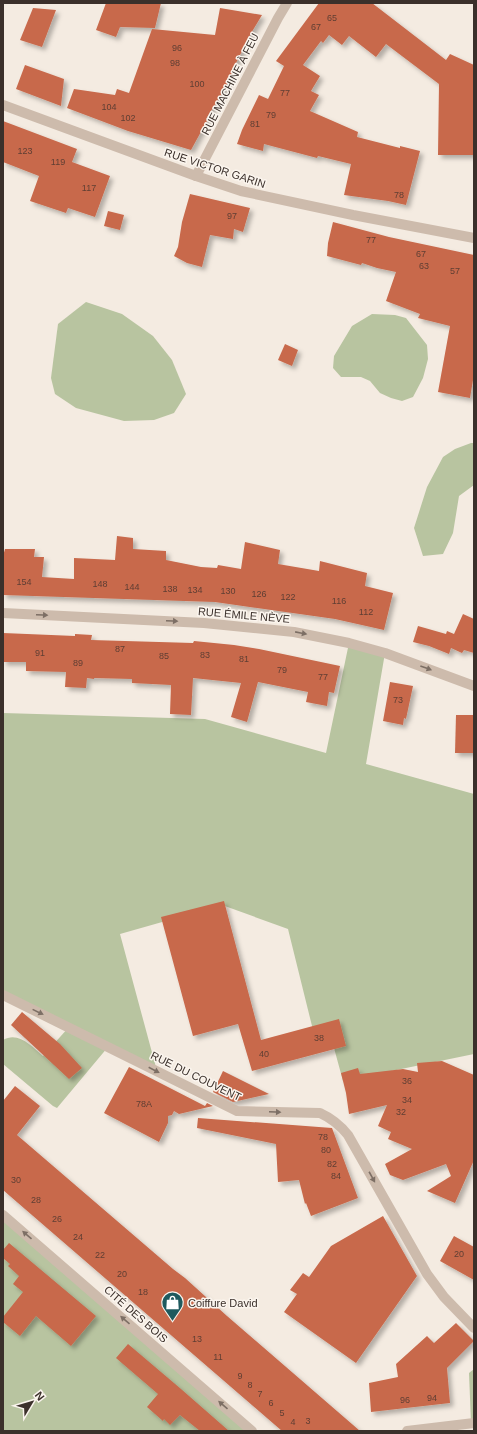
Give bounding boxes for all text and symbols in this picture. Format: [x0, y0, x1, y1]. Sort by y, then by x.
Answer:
house number: 65 [327, 13, 337, 23]
house number: 67 [311, 22, 321, 32]
street label: RUE MACHINE À FEU [199, 31, 261, 137]
house number: 96 [172, 43, 182, 53]
house number: 98 [170, 58, 180, 68]
house number: 100 [189, 79, 205, 89]
house number: 77 [280, 88, 290, 98]
house number: 104 [101, 102, 117, 112]
house number: 79 [266, 110, 276, 120]
house number: 102 [120, 113, 136, 123]
house number: 81 [250, 119, 260, 129]
house number: 123 [17, 146, 33, 156]
street label: RUE VICTOR GARIN [163, 146, 267, 190]
house number: 119 [51, 157, 65, 167]
house number: 117 [82, 183, 96, 193]
house number: 78 [394, 190, 404, 200]
house number: 97 [227, 211, 237, 221]
house number: 77 [366, 235, 376, 245]
house number: 67 [416, 249, 426, 259]
house number: 63 [419, 261, 429, 271]
house number: 57 [450, 266, 460, 276]
house number: 154 [16, 577, 32, 587]
house number: 148 [92, 579, 108, 589]
house number: 144 [124, 582, 140, 592]
house number: 138 [162, 584, 178, 594]
house number: 134 [187, 585, 203, 595]
house number: 130 [220, 586, 236, 596]
house number: 126 [251, 589, 267, 599]
house number: 122 [280, 592, 296, 602]
house number: 116 [332, 596, 346, 606]
street label: RUE ÉMILE NÈVE [197, 605, 291, 625]
house number: 112 [359, 607, 373, 617]
one-way arrow [36, 612, 49, 618]
one-way arrow [166, 618, 178, 625]
one-way arrow [295, 630, 307, 636]
house number: 87 [115, 644, 125, 654]
house number: 91 [35, 648, 45, 658]
house number: 83 [200, 650, 210, 660]
house number: 85 [159, 651, 169, 661]
house number: 81 [239, 654, 249, 664]
house number: 89 [73, 658, 83, 668]
house number: 79 [277, 665, 287, 675]
one-way arrow [421, 665, 433, 671]
house number: 77 [318, 672, 328, 682]
house number: 73 [393, 695, 403, 705]
one-way arrow [32, 1009, 44, 1015]
house number: 38 [314, 1033, 324, 1043]
street label: RUE DU COUVENT [149, 1049, 243, 1103]
house number: 40 [259, 1049, 269, 1059]
one-way arrow [149, 1067, 160, 1073]
house number: 36 [402, 1076, 412, 1086]
house number: 34 [402, 1095, 412, 1105]
house number: 78A [136, 1099, 152, 1109]
house number: 32 [396, 1107, 406, 1117]
one-way arrow [269, 1109, 282, 1115]
house number: 78 [318, 1132, 328, 1142]
house number: 80 [321, 1145, 331, 1155]
house number: 82 [327, 1159, 337, 1169]
house number: 84 [331, 1171, 341, 1181]
one-way arrow [369, 1171, 376, 1183]
house number: 30 [11, 1175, 21, 1185]
house number: 28 [31, 1195, 41, 1205]
house number: 26 [52, 1214, 62, 1224]
one-way arrow [22, 1231, 31, 1240]
house number: 24 [73, 1232, 83, 1242]
house number: 20 [454, 1249, 464, 1259]
house number: 22 [95, 1250, 105, 1260]
house number: 20 [117, 1269, 127, 1279]
street label: CITÉ DES BOIS [102, 1283, 170, 1345]
house number: 18 [138, 1287, 148, 1297]
shop icon: Coiffure David [159, 1290, 185, 1323]
place label: Coiffure David [188, 1297, 258, 1309]
one-way arrow [119, 1316, 130, 1325]
house number: 13 [192, 1334, 202, 1344]
house number: 11 [213, 1352, 223, 1362]
house number: 9 [237, 1371, 243, 1381]
house number: 8 [247, 1380, 253, 1390]
north arrow [12, 1382, 52, 1422]
text: N [33, 1389, 47, 1403]
house number: 7 [257, 1389, 263, 1399]
house number: 94 [427, 1393, 437, 1403]
house number: 96 [400, 1395, 410, 1405]
house number: 6 [268, 1398, 274, 1408]
one-way arrow [218, 1401, 228, 1410]
house number: 5 [279, 1408, 285, 1418]
house number: 3 [305, 1416, 311, 1426]
house number: 4 [290, 1417, 296, 1427]

